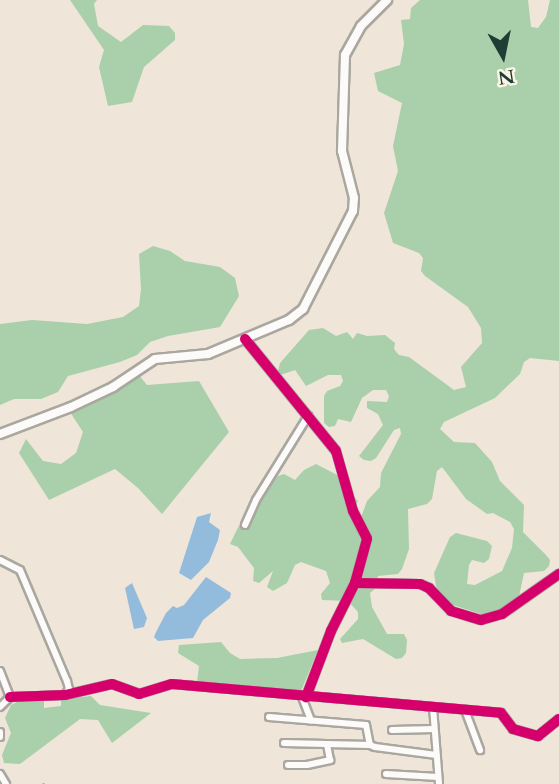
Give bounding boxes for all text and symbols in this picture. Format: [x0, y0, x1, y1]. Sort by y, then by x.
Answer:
north arrow [468, 21, 538, 91]
text: N [496, 63, 516, 91]

